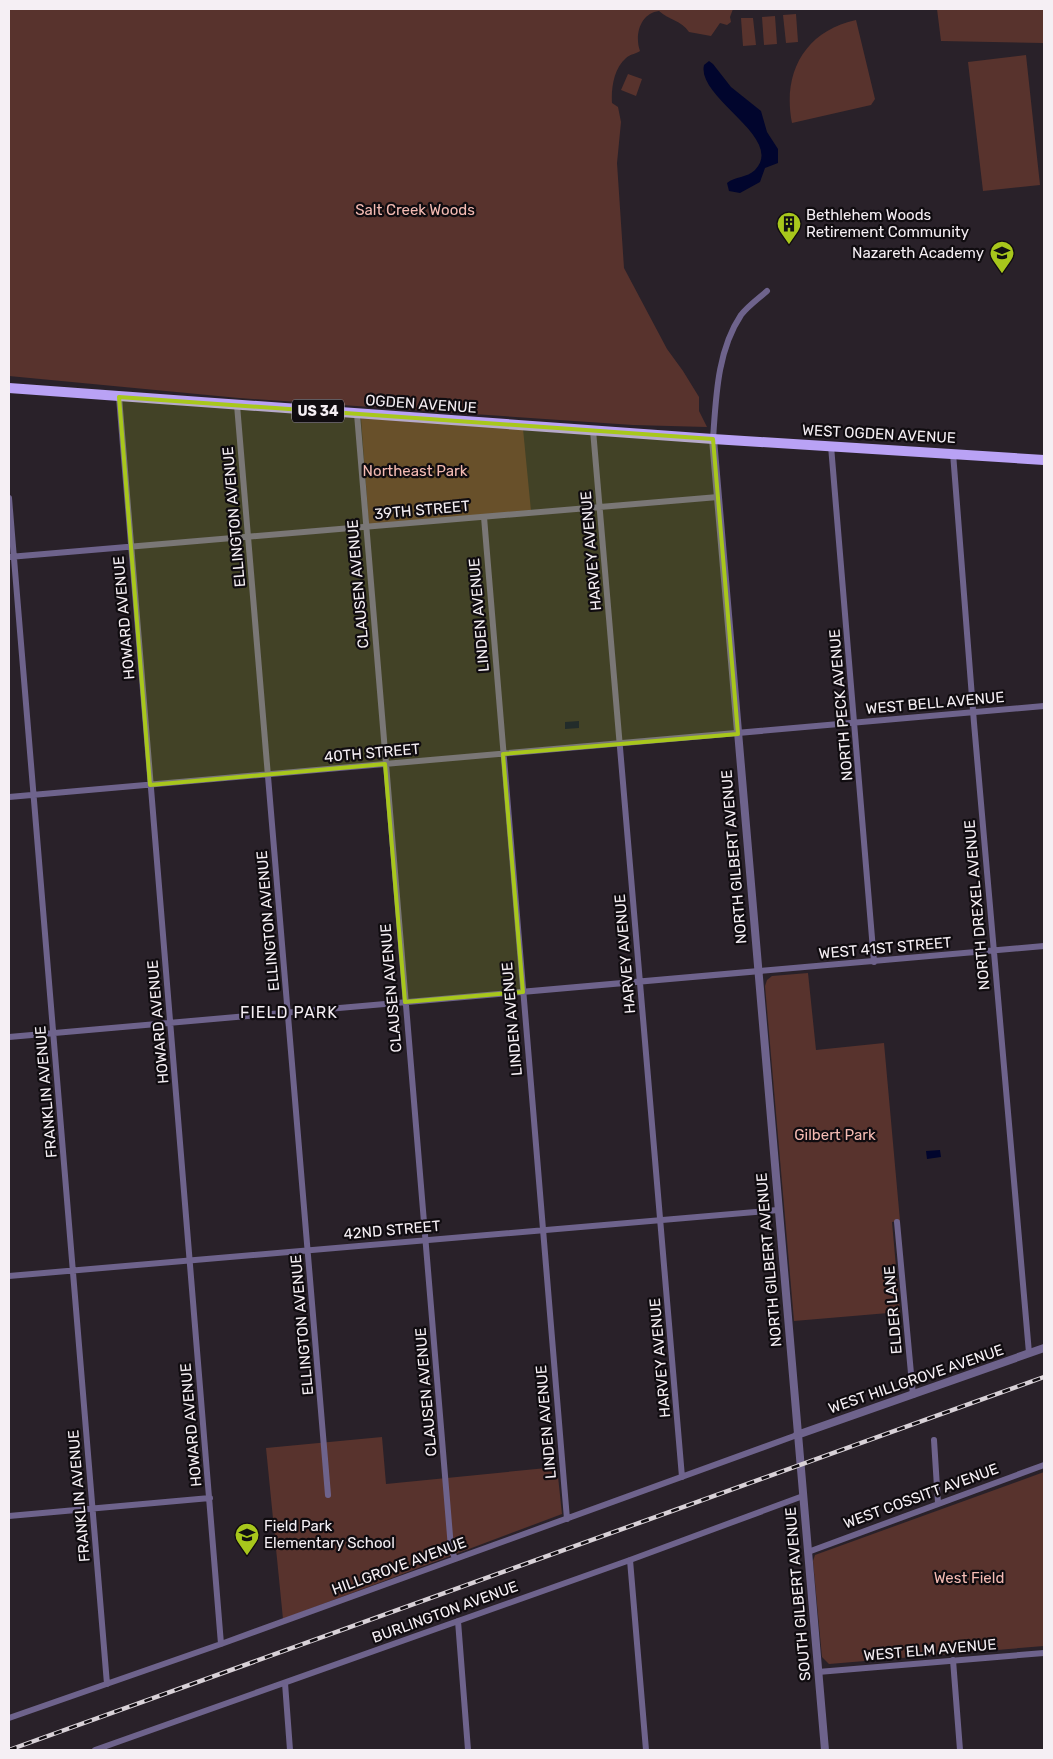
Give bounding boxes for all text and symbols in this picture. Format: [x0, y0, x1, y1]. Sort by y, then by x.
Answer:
park label: Salt Creek Woods [355, 201, 475, 219]
place label: Bethlehem Woods Retirement Community [806, 206, 969, 241]
building icon: Bethlehem Woods Retirement Community [776, 211, 802, 245]
school or university icon: Nazareth Academy [989, 240, 1015, 274]
place label: Nazareth Academy [852, 244, 984, 262]
street label: OGDEN AVENUE [365, 391, 477, 417]
road number: US 34 [292, 400, 344, 422]
street label: WEST OGDEN AVENUE [802, 421, 956, 447]
street label: ELLINGTON AVENUE [219, 446, 249, 588]
park label: Northeast Park [363, 462, 468, 480]
street label: HARVEY AVENUE [577, 490, 605, 612]
street label: 39TH STREET [374, 497, 471, 523]
street label: CLAUSEN AVENUE [343, 519, 373, 649]
street label: HOWARD AVENUE [110, 555, 138, 681]
street label: LINDEN AVENUE [465, 557, 493, 673]
street label: NORTH PECK AVENUE [825, 628, 857, 782]
street label: WEST BELL AVENUE [865, 688, 1005, 718]
street label: 40TH STREET [323, 740, 421, 766]
street label: NORTH GILBERT AVENUE [717, 769, 751, 945]
street label: NORTH DREXEL AVENUE [961, 819, 993, 991]
street label: ELLINGTON AVENUE [253, 850, 283, 992]
street label: HARVEY AVENUE [611, 893, 639, 1015]
street label: CLAUSEN AVENUE [376, 923, 406, 1053]
street label: WEST 41ST STREET [818, 933, 953, 963]
street label: HOWARD AVENUE [144, 959, 172, 1085]
street label: LINDEN AVENUE [498, 961, 526, 1077]
district label: FIELD PARK [240, 1003, 338, 1022]
street label: FRANKLIN AVENUE [31, 1025, 61, 1159]
park label: Gilbert Park [794, 1126, 876, 1144]
street label: NORTH GILBERT AVENUE [752, 1172, 786, 1348]
street label: 42ND STREET [343, 1217, 441, 1243]
street label: ELLINGTON AVENUE [287, 1254, 317, 1396]
street label: ELDER LANE [880, 1265, 906, 1355]
street label: HARVEY AVENUE [646, 1297, 674, 1419]
street label: CLAUSEN AVENUE [411, 1327, 441, 1457]
street label: WEST HILLGROVE AVENUE [826, 1341, 1006, 1417]
street label: HOWARD AVENUE [177, 1362, 205, 1488]
street label: LINDEN AVENUE [532, 1364, 560, 1480]
street label: FRANKLIN AVENUE [64, 1429, 94, 1563]
street label: WEST COSSITT AVENUE [841, 1460, 1001, 1532]
street label: SOUTH GILBERT AVENUE [781, 1506, 815, 1682]
place label: Field Park Elementary School [264, 1517, 395, 1552]
school or university icon: Field Park Elementary School [234, 1522, 260, 1556]
street label: HILLGROVE AVENUE [329, 1533, 469, 1599]
park label: West Field [934, 1569, 1004, 1587]
street label: BURLINGTON AVENUE [370, 1577, 520, 1647]
street label: WEST ELM AVENUE [863, 1635, 997, 1665]

